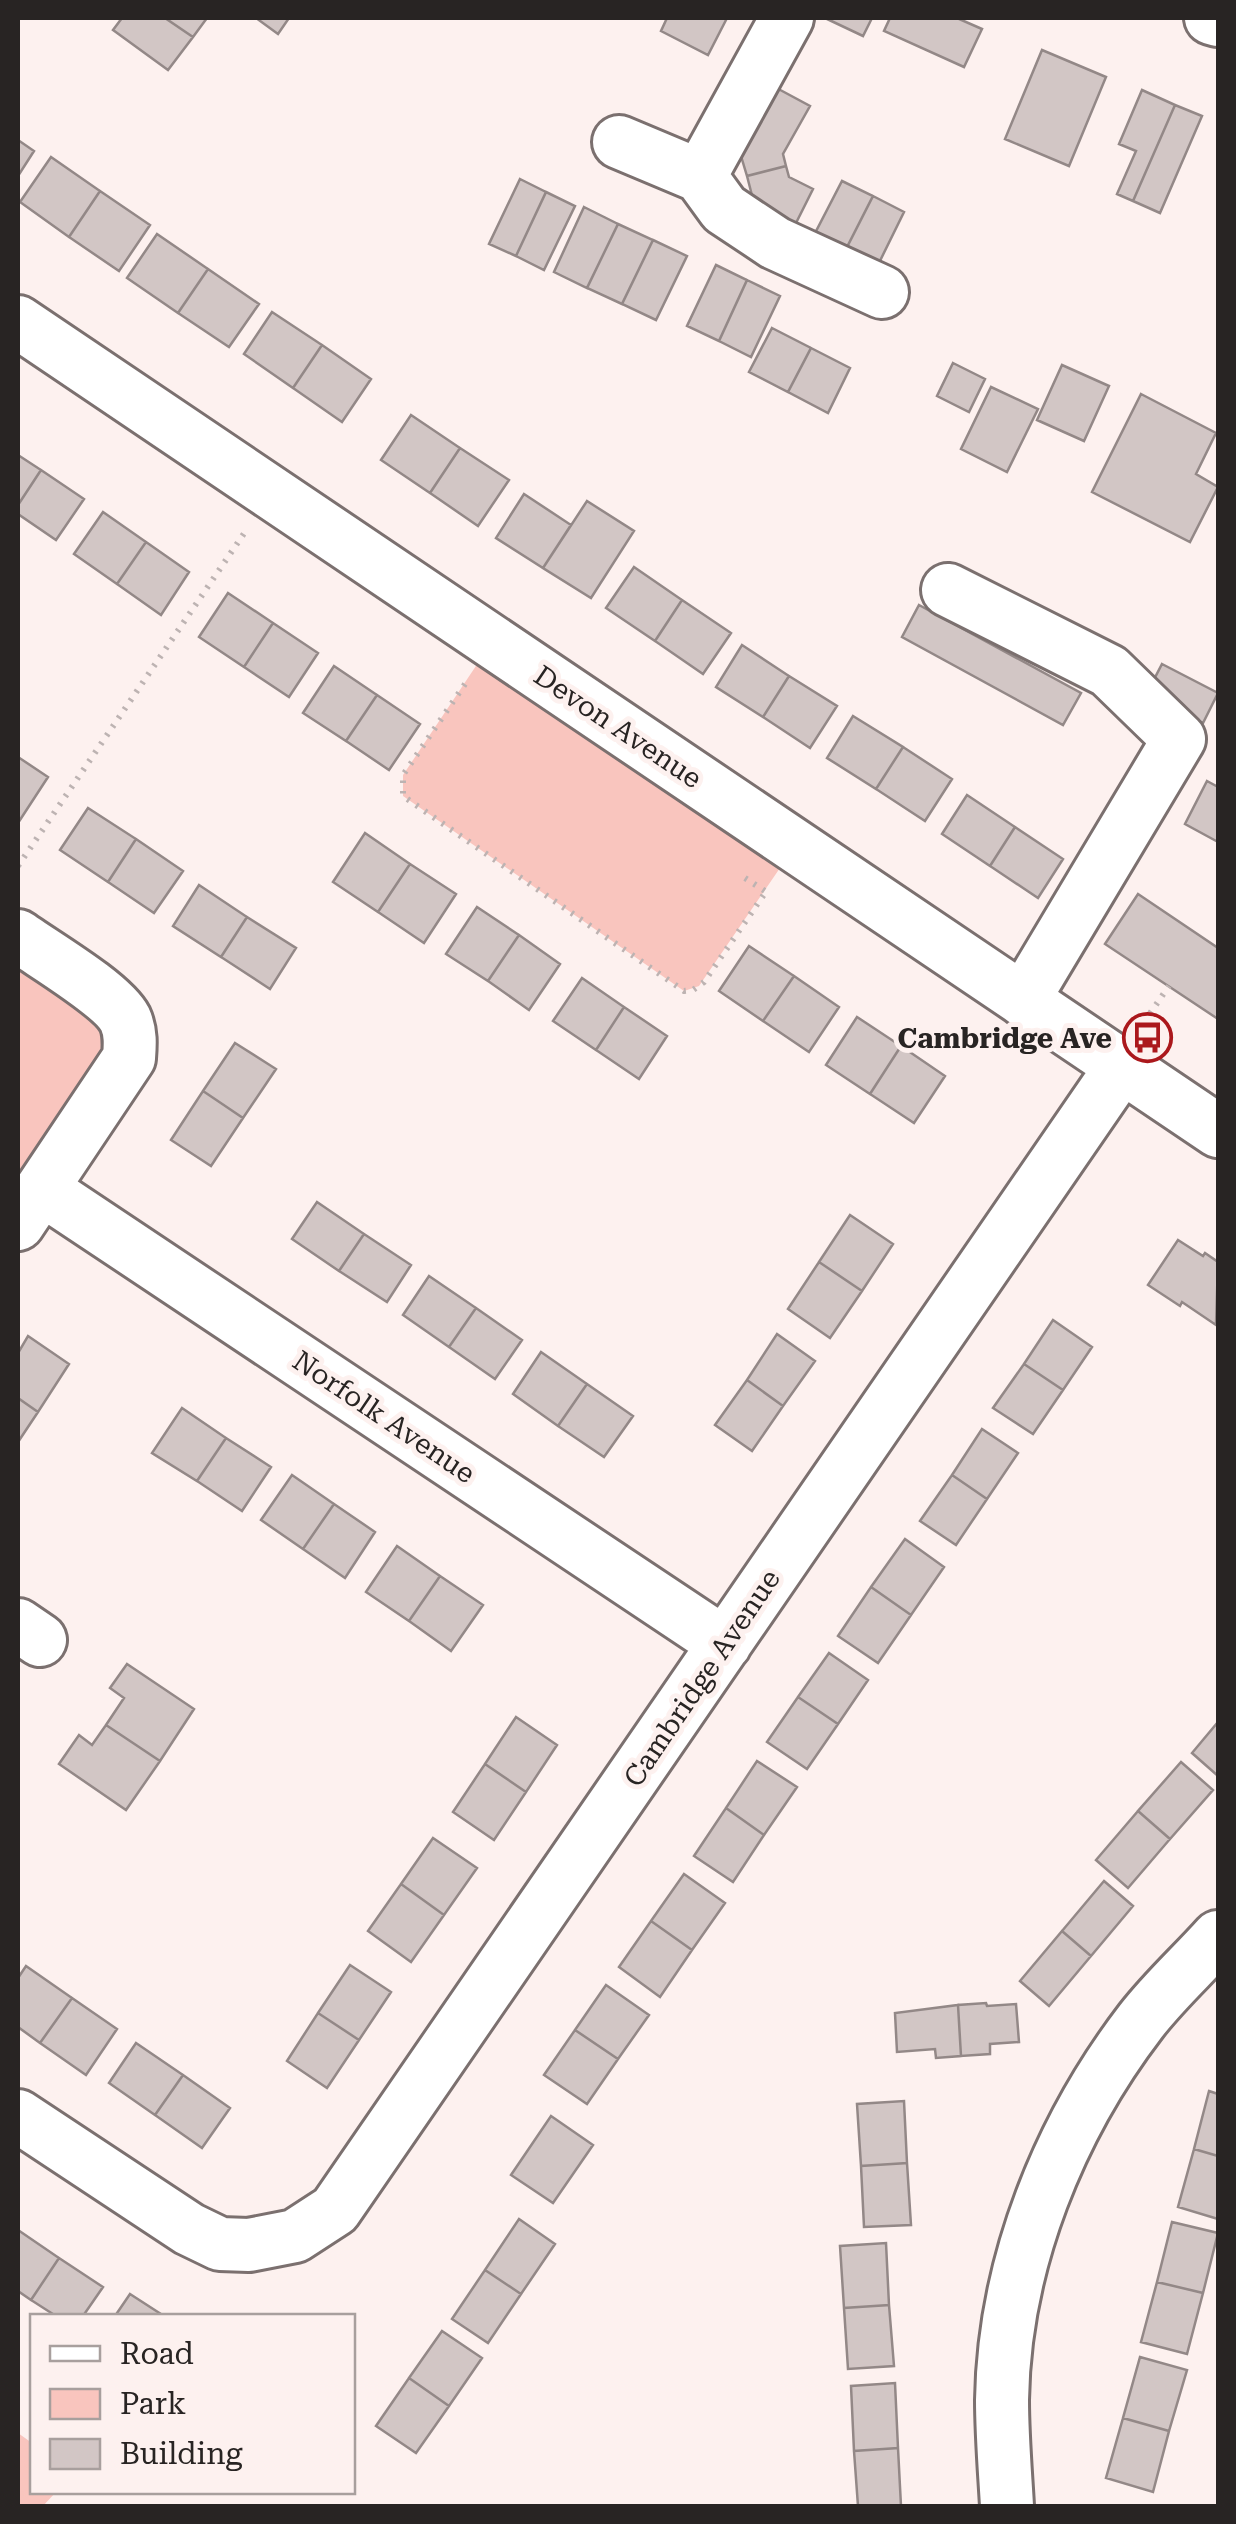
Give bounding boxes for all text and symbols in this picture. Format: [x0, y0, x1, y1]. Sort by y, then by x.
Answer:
street label: Devon Avenue [528, 659, 708, 795]
bus stop icon: Cambridge Ave [1121, 1012, 1173, 1064]
place label: Cambridge Ave [897, 1022, 1112, 1055]
street label: Norfolk Avenue [287, 1344, 481, 1490]
street label: Cambridge Avenue [617, 1563, 787, 1793]
legend [30, 2314, 355, 2494]
text: Road [120, 2336, 194, 2371]
text: Park [120, 2386, 186, 2421]
text: Building [120, 2436, 243, 2471]

